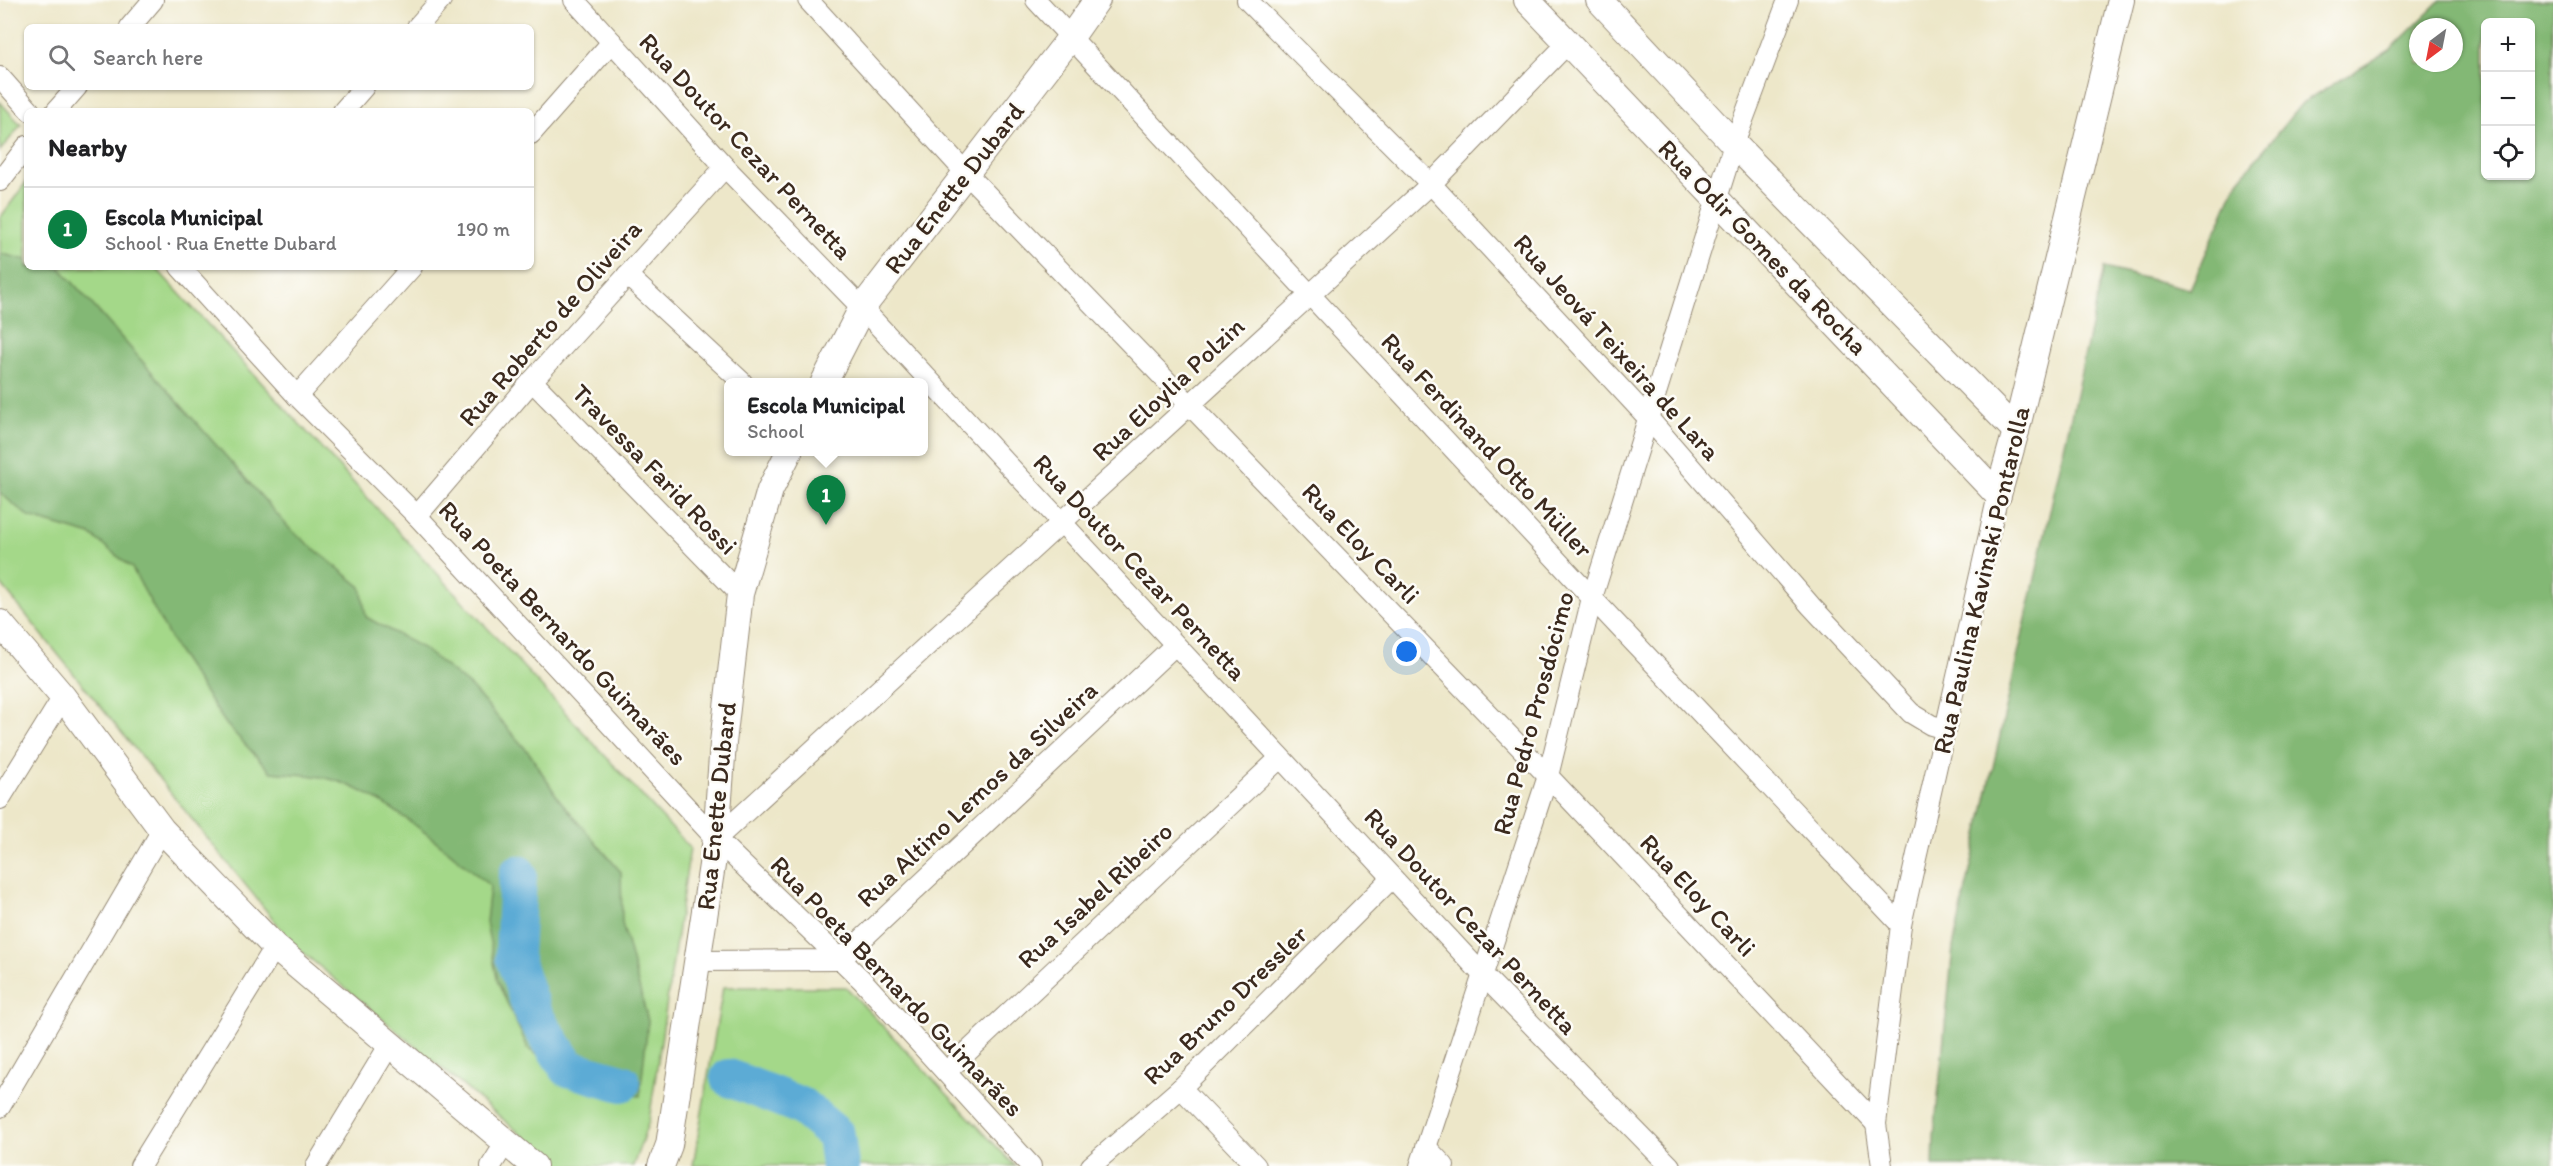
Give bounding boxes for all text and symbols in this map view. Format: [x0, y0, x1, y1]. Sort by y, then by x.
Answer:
north arrow [2409, 18, 2463, 72]
map controls [2481, 18, 2535, 180]
button: + [2481, 18, 2535, 72]
search box [24, 24, 534, 90]
street label: Rua Doutor Cezar Pernetta [632, 26, 860, 266]
icon: search [45, 41, 78, 74]
text: Search here [93, 44, 203, 71]
button: − [2481, 72, 2535, 126]
street label: Rua Enette Dubard [877, 96, 1031, 280]
button: locate [2481, 126, 2535, 180]
text: Nearby [48, 131, 127, 163]
street label: Rua Odir Gomes da Rocha [1651, 132, 1875, 362]
text: Escola Municipal [105, 204, 263, 231]
street label: Rua Roberto de Oliveira [452, 213, 649, 433]
text: 1 [63, 217, 72, 241]
text: 190 m [457, 217, 510, 241]
street label: Rua Jeová Teixeira de Lara [1507, 227, 1728, 467]
text: School · Rua Enette Dubard [105, 231, 337, 255]
street label: Rua Eloylia Polzin [1085, 310, 1251, 468]
street label: Rua Ferdinand Otto Müller [1374, 326, 1600, 565]
street label: Travessa Farid Rossi [565, 377, 745, 561]
popup [724, 378, 928, 456]
text: Escola Municipal [747, 392, 905, 419]
street label: Rua Paulina Kavinski Pontarolla [1925, 403, 2037, 757]
text: School [747, 419, 804, 443]
street label: Rua Doutor Cezar Pernetta [1026, 447, 1254, 687]
pin: 1 [806, 476, 846, 525]
street label: Rua Eloy Carli [1295, 476, 1427, 610]
street label: Rua Poeta Bernardo Guimarães [432, 494, 694, 772]
street label: Rua Pedro Prosdócimo [1485, 588, 1581, 838]
your location [1392, 637, 1421, 666]
street label: Rua Altino Lemos da Silveira [850, 674, 1104, 914]
street label: Rua Enette Dubard [689, 700, 743, 912]
street label: Rua Doutor Cezar Pernetta [1357, 801, 1585, 1041]
street label: Rua Isabel Ribeiro [1011, 815, 1179, 975]
street label: Rua Eloy Carli [1633, 827, 1763, 963]
street label: Rua Poeta Bernardo Guimarães [764, 849, 1030, 1123]
street label: Rua Bruno Dressler [1136, 918, 1314, 1092]

